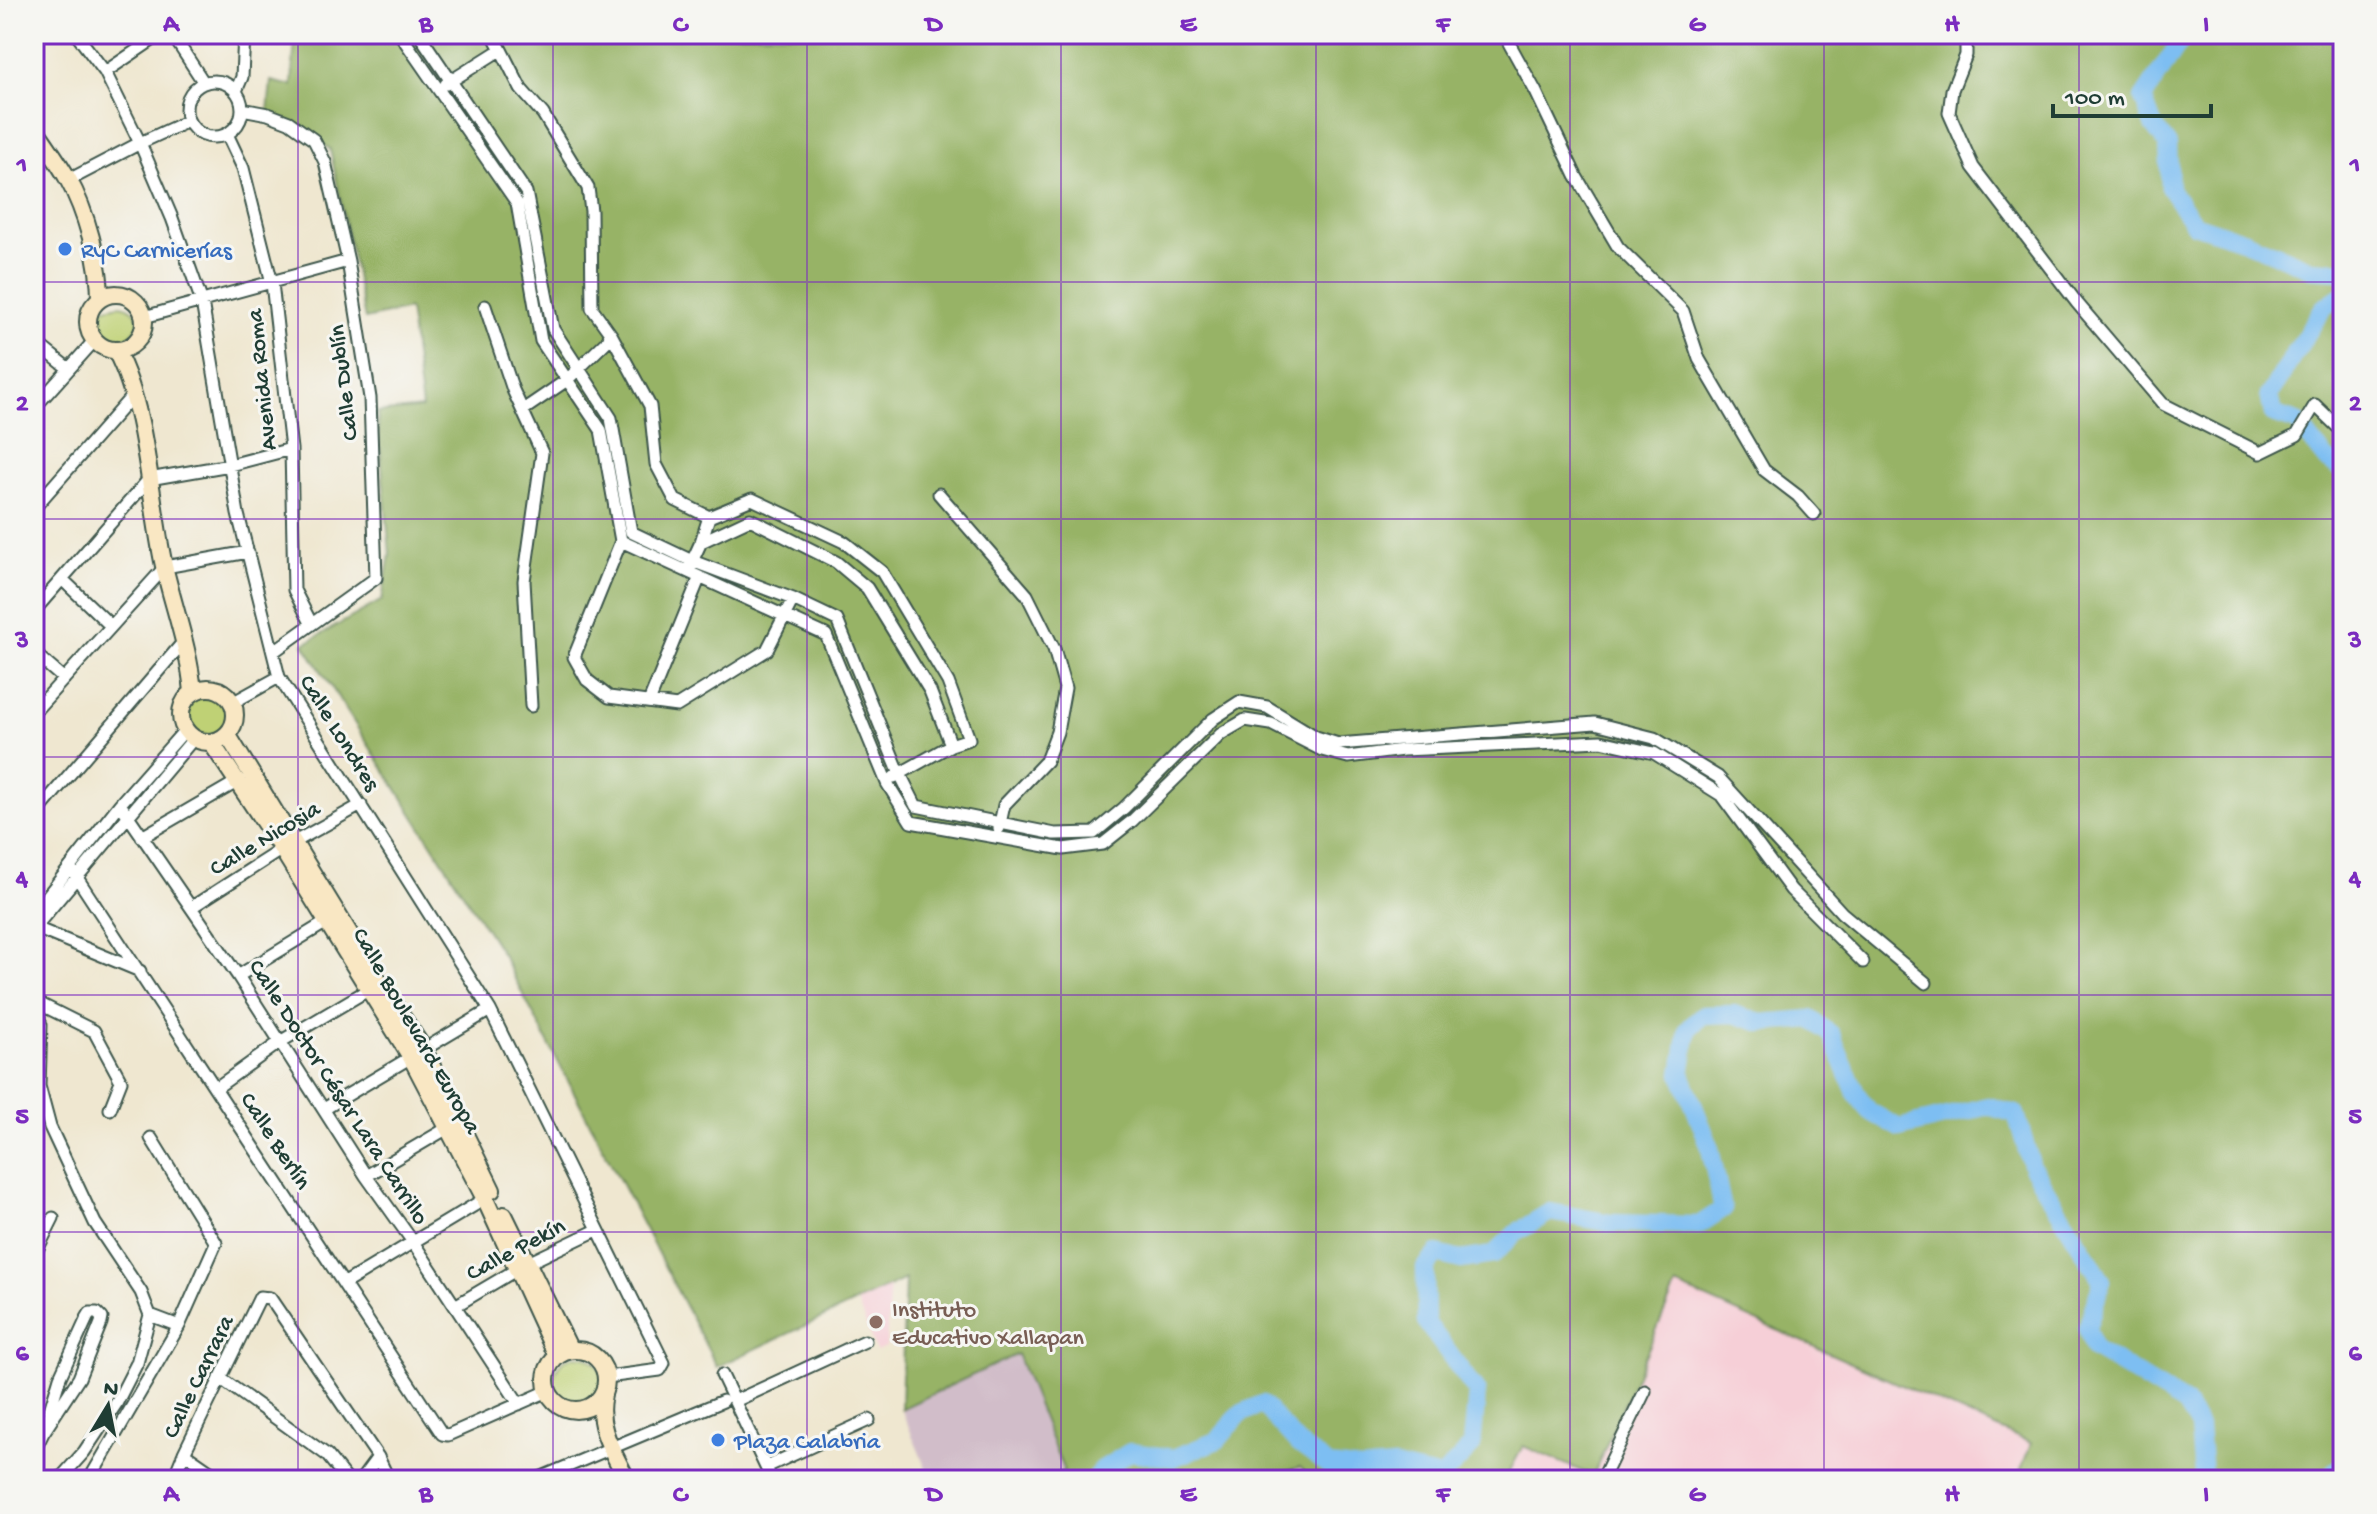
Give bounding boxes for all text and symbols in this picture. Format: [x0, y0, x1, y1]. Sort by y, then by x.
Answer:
text: A [162, 11, 180, 42]
text: B [418, 11, 434, 42]
text: C [673, 11, 690, 42]
text: D [924, 11, 944, 42]
text: E [1180, 11, 1198, 42]
text: F [1435, 11, 1451, 42]
text: G [1689, 11, 1707, 42]
text: H [1945, 11, 1961, 42]
text: I [2203, 11, 2209, 42]
scale bar [2053, 68, 2211, 118]
text: 100 m [2064, 85, 2125, 114]
text: 1 [16, 152, 27, 183]
text: 1 [2349, 152, 2360, 183]
place label: RyC Carnicerías [81, 238, 233, 267]
marker: RyC Carnicerías [56, 240, 74, 258]
street label: Avenida Roma [242, 307, 285, 452]
street label: Calle Dublín [324, 322, 367, 442]
text: 2 [16, 390, 29, 421]
text: 2 [2349, 390, 2362, 421]
text: 3 [14, 627, 29, 658]
text: 3 [2347, 627, 2362, 658]
street label: Calle Londres [291, 670, 386, 798]
street label: Calle Nicosia [205, 795, 327, 884]
text: 4 [15, 865, 29, 896]
text: 4 [2348, 865, 2362, 896]
street label: Calle Boulevard Europa [344, 924, 486, 1141]
street label: Calle Doctor César Lara Carrillo [240, 955, 434, 1231]
street label: Calle Berlín [232, 1088, 317, 1196]
text: 5 [15, 1103, 29, 1134]
text: 5 [2348, 1103, 2362, 1134]
street label: Calle Pekín [462, 1213, 572, 1289]
place label: Instituto Educativo Xallapan [892, 1297, 1085, 1354]
street label: Calle Carrara [158, 1311, 243, 1444]
marker: Instituto Educativo Xallapan [867, 1313, 885, 1331]
text: 6 [15, 1340, 29, 1371]
text: 6 [2348, 1340, 2362, 1371]
north arrow [68, 1366, 148, 1446]
text: N [101, 1376, 120, 1404]
place label: Plaza Calabria [733, 1429, 881, 1458]
marker: Plaza Calabria [709, 1431, 727, 1449]
text: A [162, 1481, 180, 1512]
text: B [418, 1481, 434, 1512]
text: C [673, 1481, 690, 1512]
text: D [924, 1481, 944, 1512]
text: E [1180, 1481, 1198, 1512]
text: F [1435, 1481, 1451, 1512]
text: G [1689, 1481, 1707, 1512]
text: H [1945, 1481, 1961, 1512]
text: I [2203, 1481, 2209, 1512]

